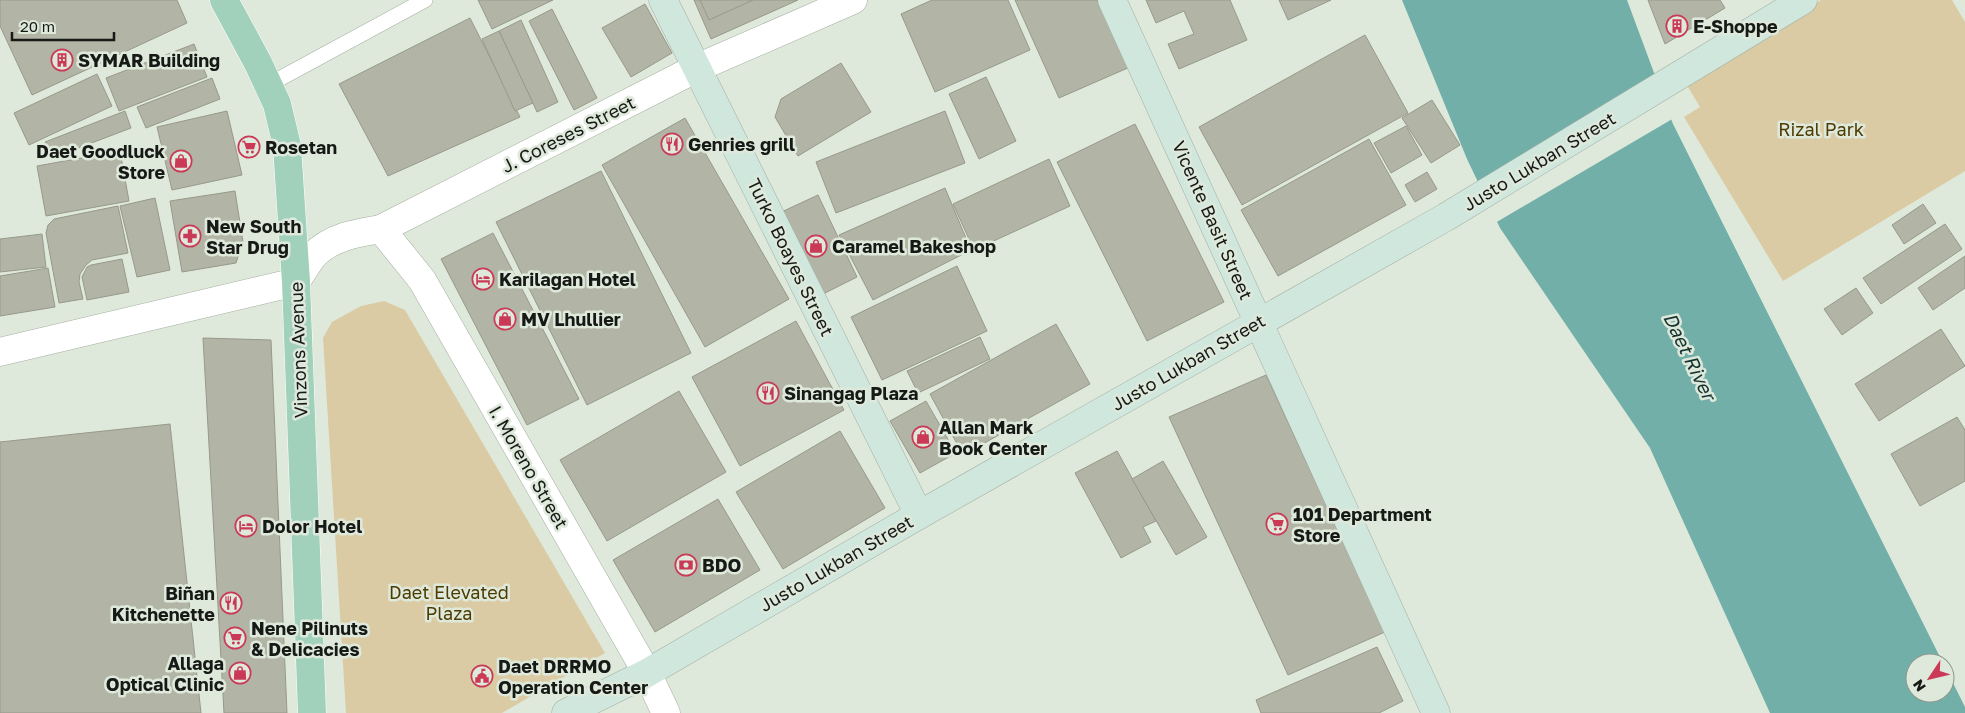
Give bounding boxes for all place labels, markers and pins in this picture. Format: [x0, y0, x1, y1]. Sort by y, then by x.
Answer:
building icon: E-Shoppe [1665, 14, 1689, 38]
place label: E-Shoppe [1693, 15, 1778, 37]
building icon: SYMAR Building [50, 48, 74, 72]
place label: SYMAR Building [78, 49, 220, 71]
restaurant icon: Genries grill [660, 132, 684, 156]
place label: Genries grill [688, 133, 795, 155]
supermarket icon: Rosetan [237, 135, 261, 159]
place label: Rosetan [265, 136, 337, 158]
place label: Daet Goodluck Store [36, 140, 166, 183]
shop icon: Daet Goodluck Store [169, 149, 193, 173]
place label: New South Star Drug [206, 215, 301, 258]
pharmacy icon: New South Star Drug [178, 224, 202, 248]
shop icon: Caramel Bakeshop [804, 234, 828, 258]
place label: Caramel Bakeshop [832, 235, 996, 257]
hotel icon: Karilagan Hotel [471, 267, 495, 291]
place label: Karilagan Hotel [499, 268, 636, 290]
shop icon: MV Lhullier [493, 307, 517, 331]
place label: MV Lhullier [521, 308, 621, 330]
restaurant icon: Sinangag Plaza [756, 381, 780, 405]
place label: Sinangag Plaza [784, 382, 918, 404]
place label: Allan Mark Book Center [939, 416, 1047, 459]
shop icon: Allan Mark Book Center [911, 425, 935, 449]
place label: 101 Department Store [1293, 503, 1432, 546]
supermarket icon: 101 Department Store [1265, 512, 1289, 536]
hotel icon: Dolor Hotel [234, 514, 258, 538]
place label: Dolor Hotel [262, 515, 362, 537]
bank icon: BDO [674, 553, 698, 577]
place label: BDO [702, 554, 742, 576]
place label: Biñan Kitchenette [112, 582, 215, 625]
restaurant icon: Biñan Kitchenette [219, 591, 243, 615]
place label: Nene Pilinuts & Delicacies [251, 617, 368, 660]
supermarket icon: Nene Pilinuts & Delicacies [223, 626, 247, 650]
place label: Allaga Optical Clinic [106, 652, 224, 695]
place label: Daet DRRMO Operation Center [498, 655, 648, 698]
shop icon: Allaga Optical Clinic [228, 661, 252, 685]
public building icon: Daet DRRMO Operation Center [470, 664, 494, 688]

